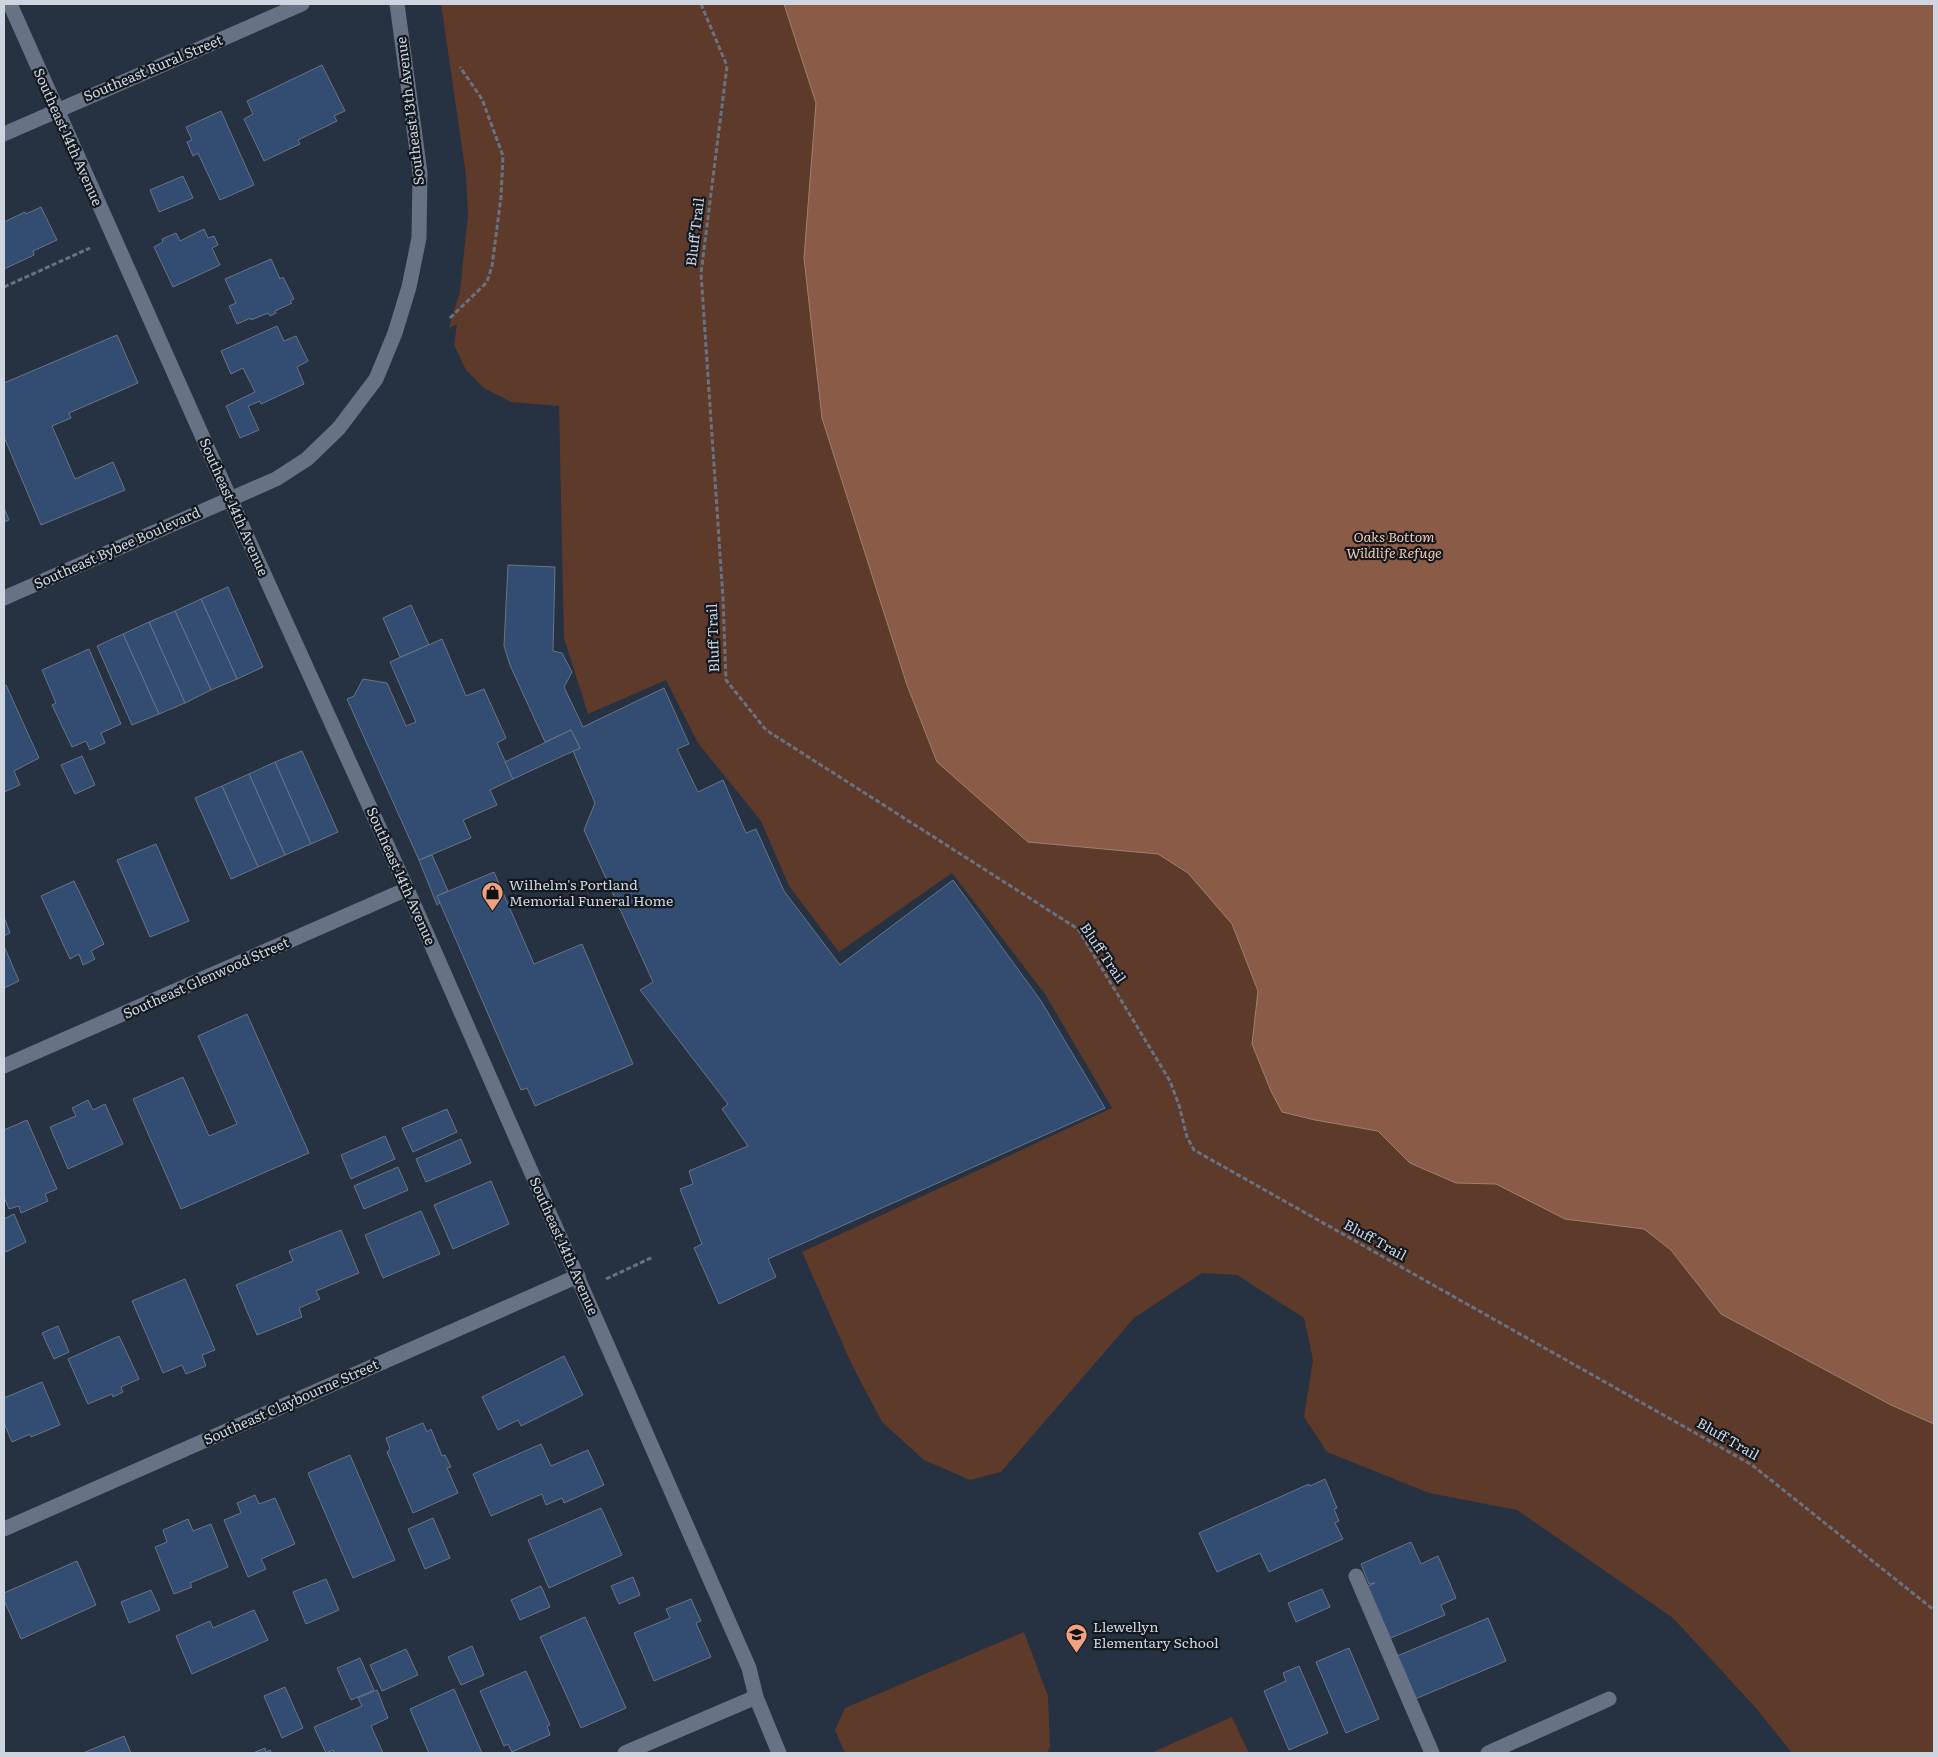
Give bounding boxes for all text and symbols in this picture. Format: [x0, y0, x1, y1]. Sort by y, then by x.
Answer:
street label: Southeast Rural Street [80, 29, 226, 105]
street label: Southeast 13th Avenue [390, 36, 428, 186]
street label: Southeast 14th Avenue [30, 65, 108, 209]
street label: Bluff Trail [680, 196, 708, 267]
street label: Southeast 14th Avenue [196, 435, 274, 579]
street label: Southeast Bybee Boulevard [30, 501, 203, 593]
park label: Oaks Bottom Wildlife Refuge [1346, 526, 1442, 562]
street label: Bluff Trail [701, 603, 723, 673]
street label: Southeast 14th Avenue [363, 804, 441, 948]
place label: Wilhelm's Portland Memorial Funeral Home [509, 874, 673, 910]
shop icon: Wilhelm's Portland Memorial Funeral Home [481, 881, 505, 912]
street label: Bluff Trail [1076, 918, 1132, 987]
street label: Southeast Glenwood Street [119, 931, 292, 1023]
street label: Southeast 14th Avenue [526, 1174, 604, 1318]
street label: Bluff Trail [1340, 1214, 1411, 1265]
street label: Southeast Claybourne Street [200, 1353, 382, 1449]
street label: Bluff Trail [1694, 1412, 1764, 1464]
place label: Llewellyn Elementary School [1093, 1616, 1219, 1652]
school or university icon: Llewellyn Elementary School [1065, 1623, 1089, 1654]

